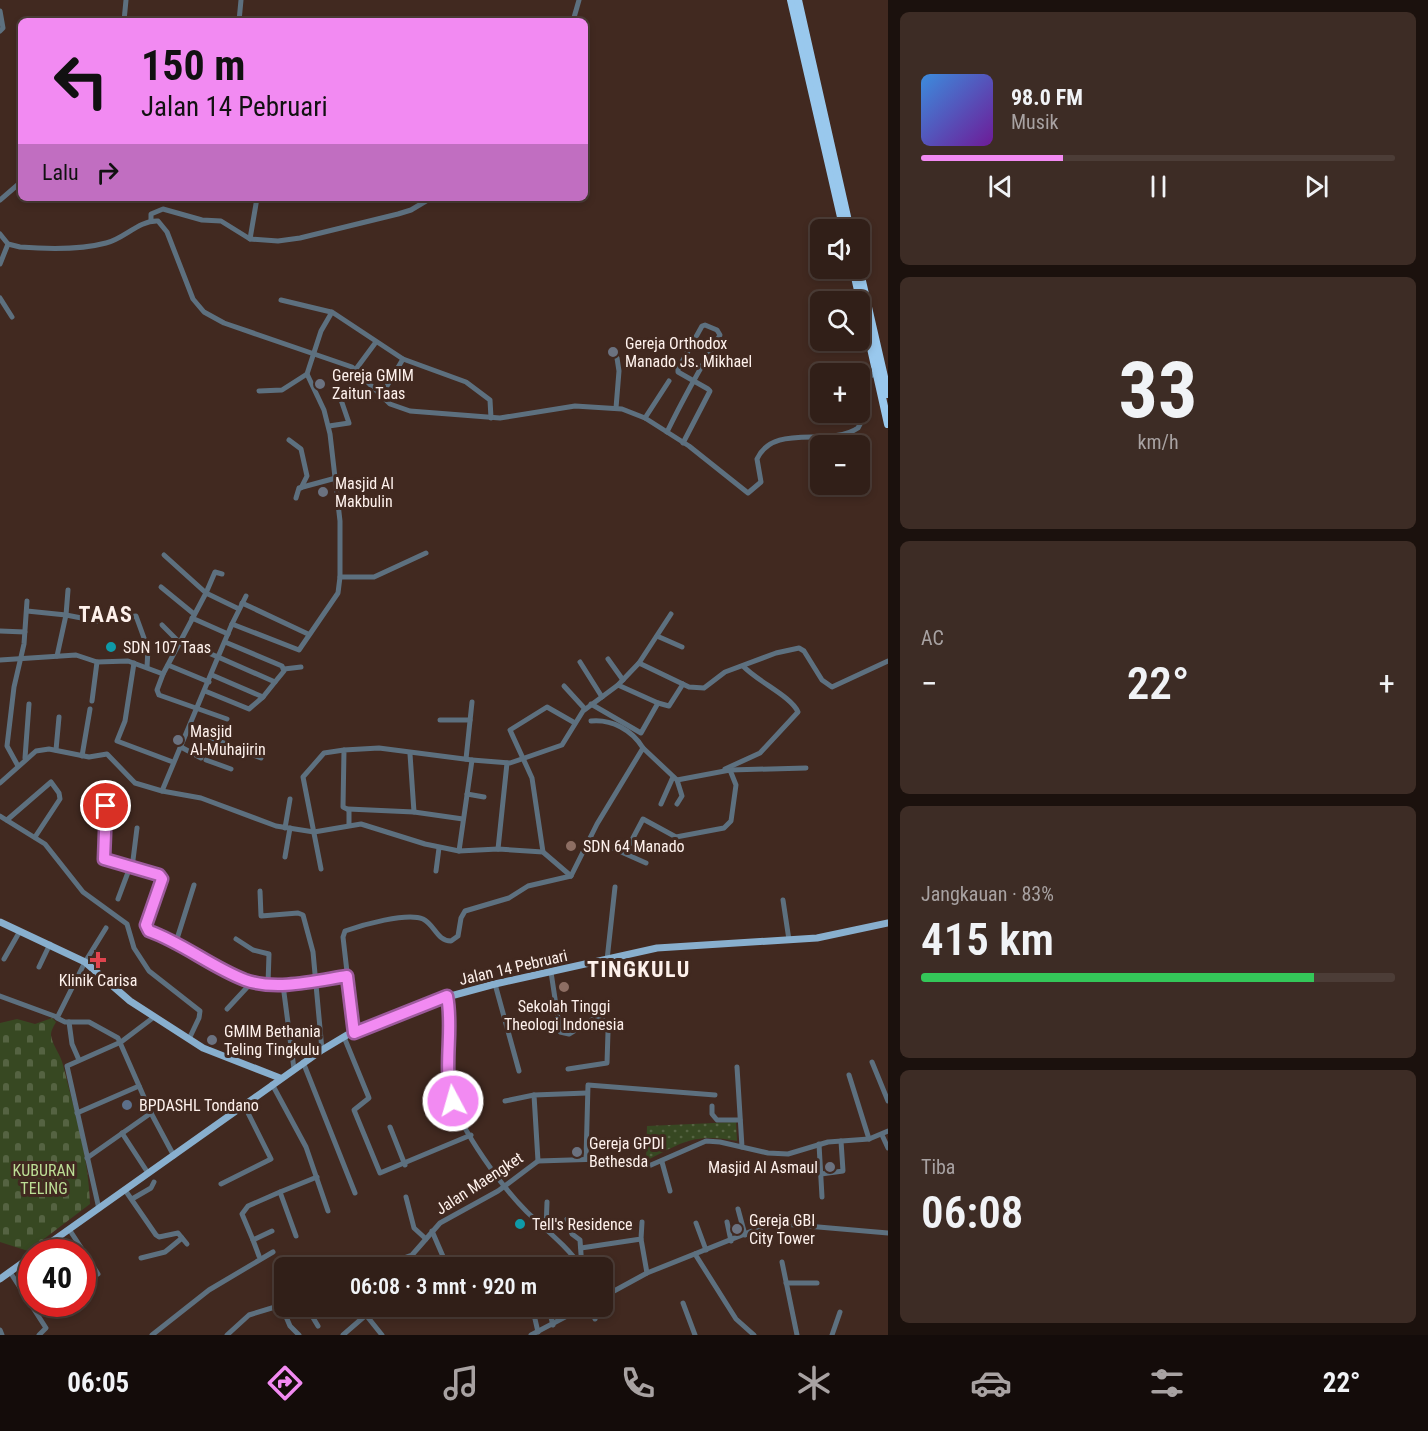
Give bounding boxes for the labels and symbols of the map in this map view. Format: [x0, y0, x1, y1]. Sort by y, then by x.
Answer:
place label: Gereja Orthodox Manado Js. Mikhael [625, 334, 752, 371]
marker: Gereja Orthodox Manado Js. Mikhael [606, 345, 620, 359]
place label: Gereja GMIM Zaitun Taas [332, 366, 414, 403]
marker: Gereja GMIM Zaitun Taas [313, 377, 327, 391]
place label: Masjid Al Makbulin [335, 474, 394, 511]
marker: Masjid Al Makbulin [316, 485, 330, 499]
district label: TAAS [79, 602, 133, 627]
place label: SDN 107 Taas [123, 638, 211, 657]
marker: SDN 107 Taas [104, 640, 118, 654]
place label: Masjid Al-Muhajirin [190, 722, 266, 759]
marker: Masjid Al-Muhajirin [171, 733, 185, 747]
pin [80, 780, 131, 831]
place label: SDN 64 Manado [583, 837, 685, 856]
marker: SDN 64 Manado [564, 839, 578, 853]
street label: Jalan 14 Pebruari [457, 946, 569, 989]
marker: Klinik Carisa [89, 951, 107, 969]
district label: TINGKULU [587, 957, 691, 982]
place label: Klinik Carisa [59, 971, 137, 990]
marker: Sekolah Tinggi Theologi Indonesia [557, 980, 571, 994]
place label: Sekolah Tinggi Theologi Indonesia [504, 997, 624, 1034]
place label: GMIM Bethania Teling Tingkulu [224, 1022, 321, 1059]
marker: GMIM Bethania Teling Tingkulu [205, 1033, 219, 1047]
position arrow [421, 1069, 485, 1133]
place label: BPDASHL Tondano [139, 1096, 259, 1115]
marker: BPDASHL Tondano [120, 1098, 134, 1112]
place label: Gereja GPDI Bethesda [589, 1134, 665, 1171]
marker: Gereja GPDI Bethesda [570, 1145, 584, 1159]
street label: Jalan Maengket [432, 1148, 527, 1219]
place label: Masjid Al Asmaul [708, 1158, 818, 1177]
marker: Masjid Al Asmaul [823, 1160, 837, 1174]
park label: KUBURAN TELING [12, 1161, 76, 1198]
place label: Gereja GBI City Tower [749, 1211, 815, 1248]
place label: Tell's Residence [532, 1215, 633, 1234]
marker: Tell's Residence [513, 1217, 527, 1231]
marker: Gereja GBI City Tower [730, 1222, 744, 1236]
speed limit sign: 40 [18, 1239, 96, 1317]

